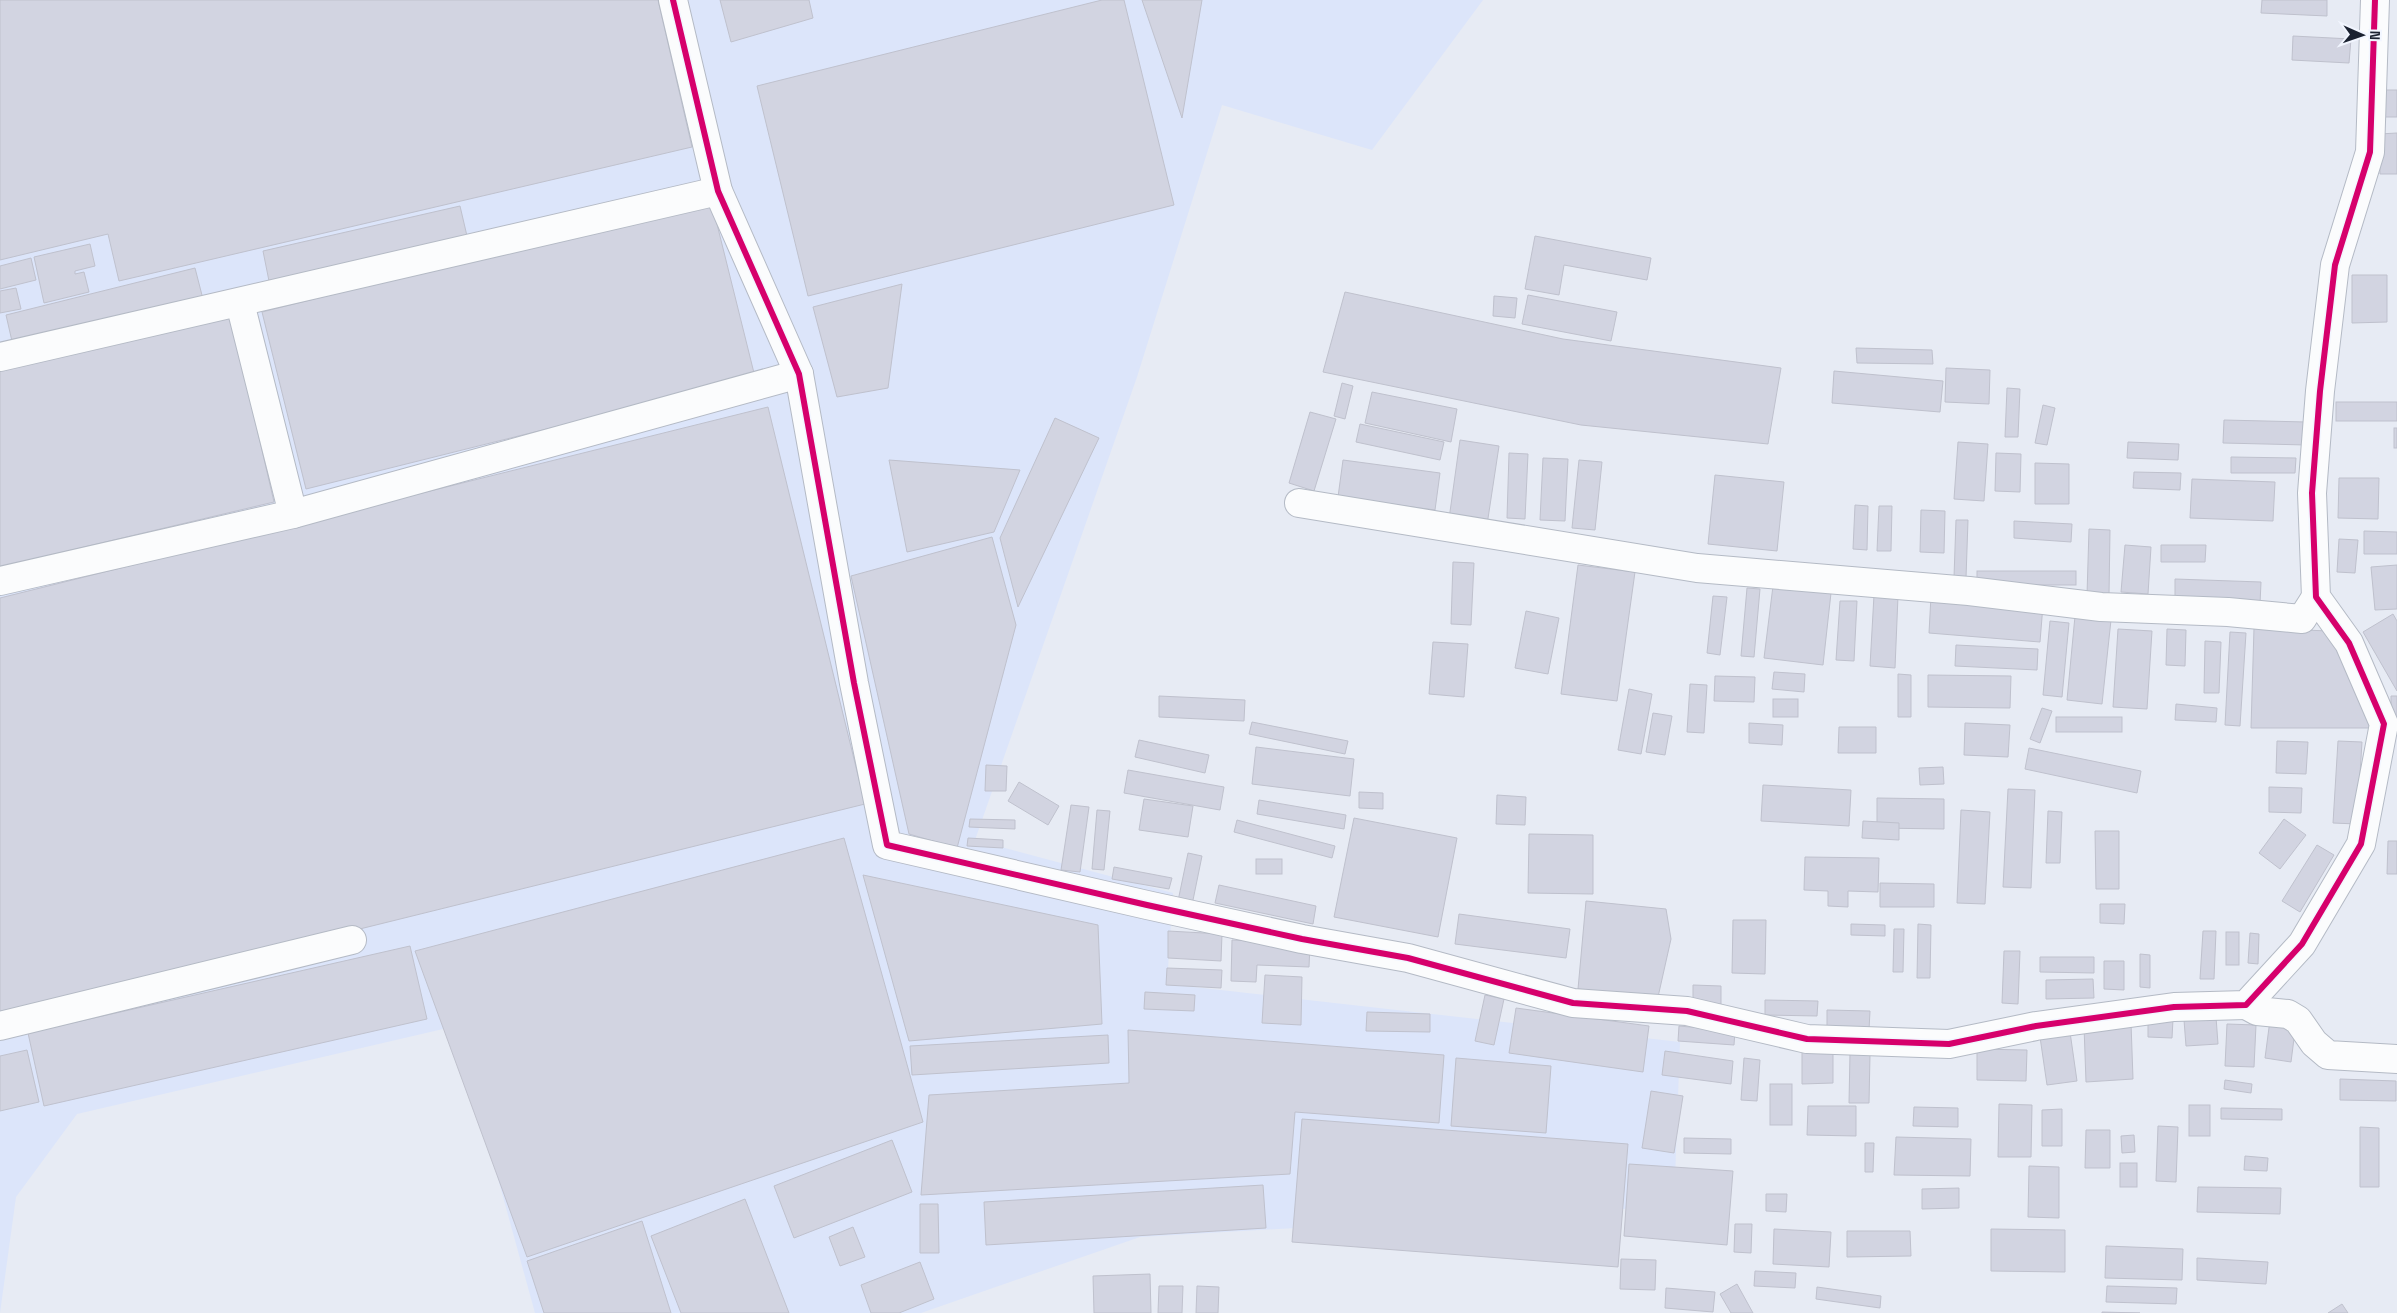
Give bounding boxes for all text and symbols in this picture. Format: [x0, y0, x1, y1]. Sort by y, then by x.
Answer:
north arrow [2337, 10, 2387, 60]
text: N [2366, 30, 2384, 40]

